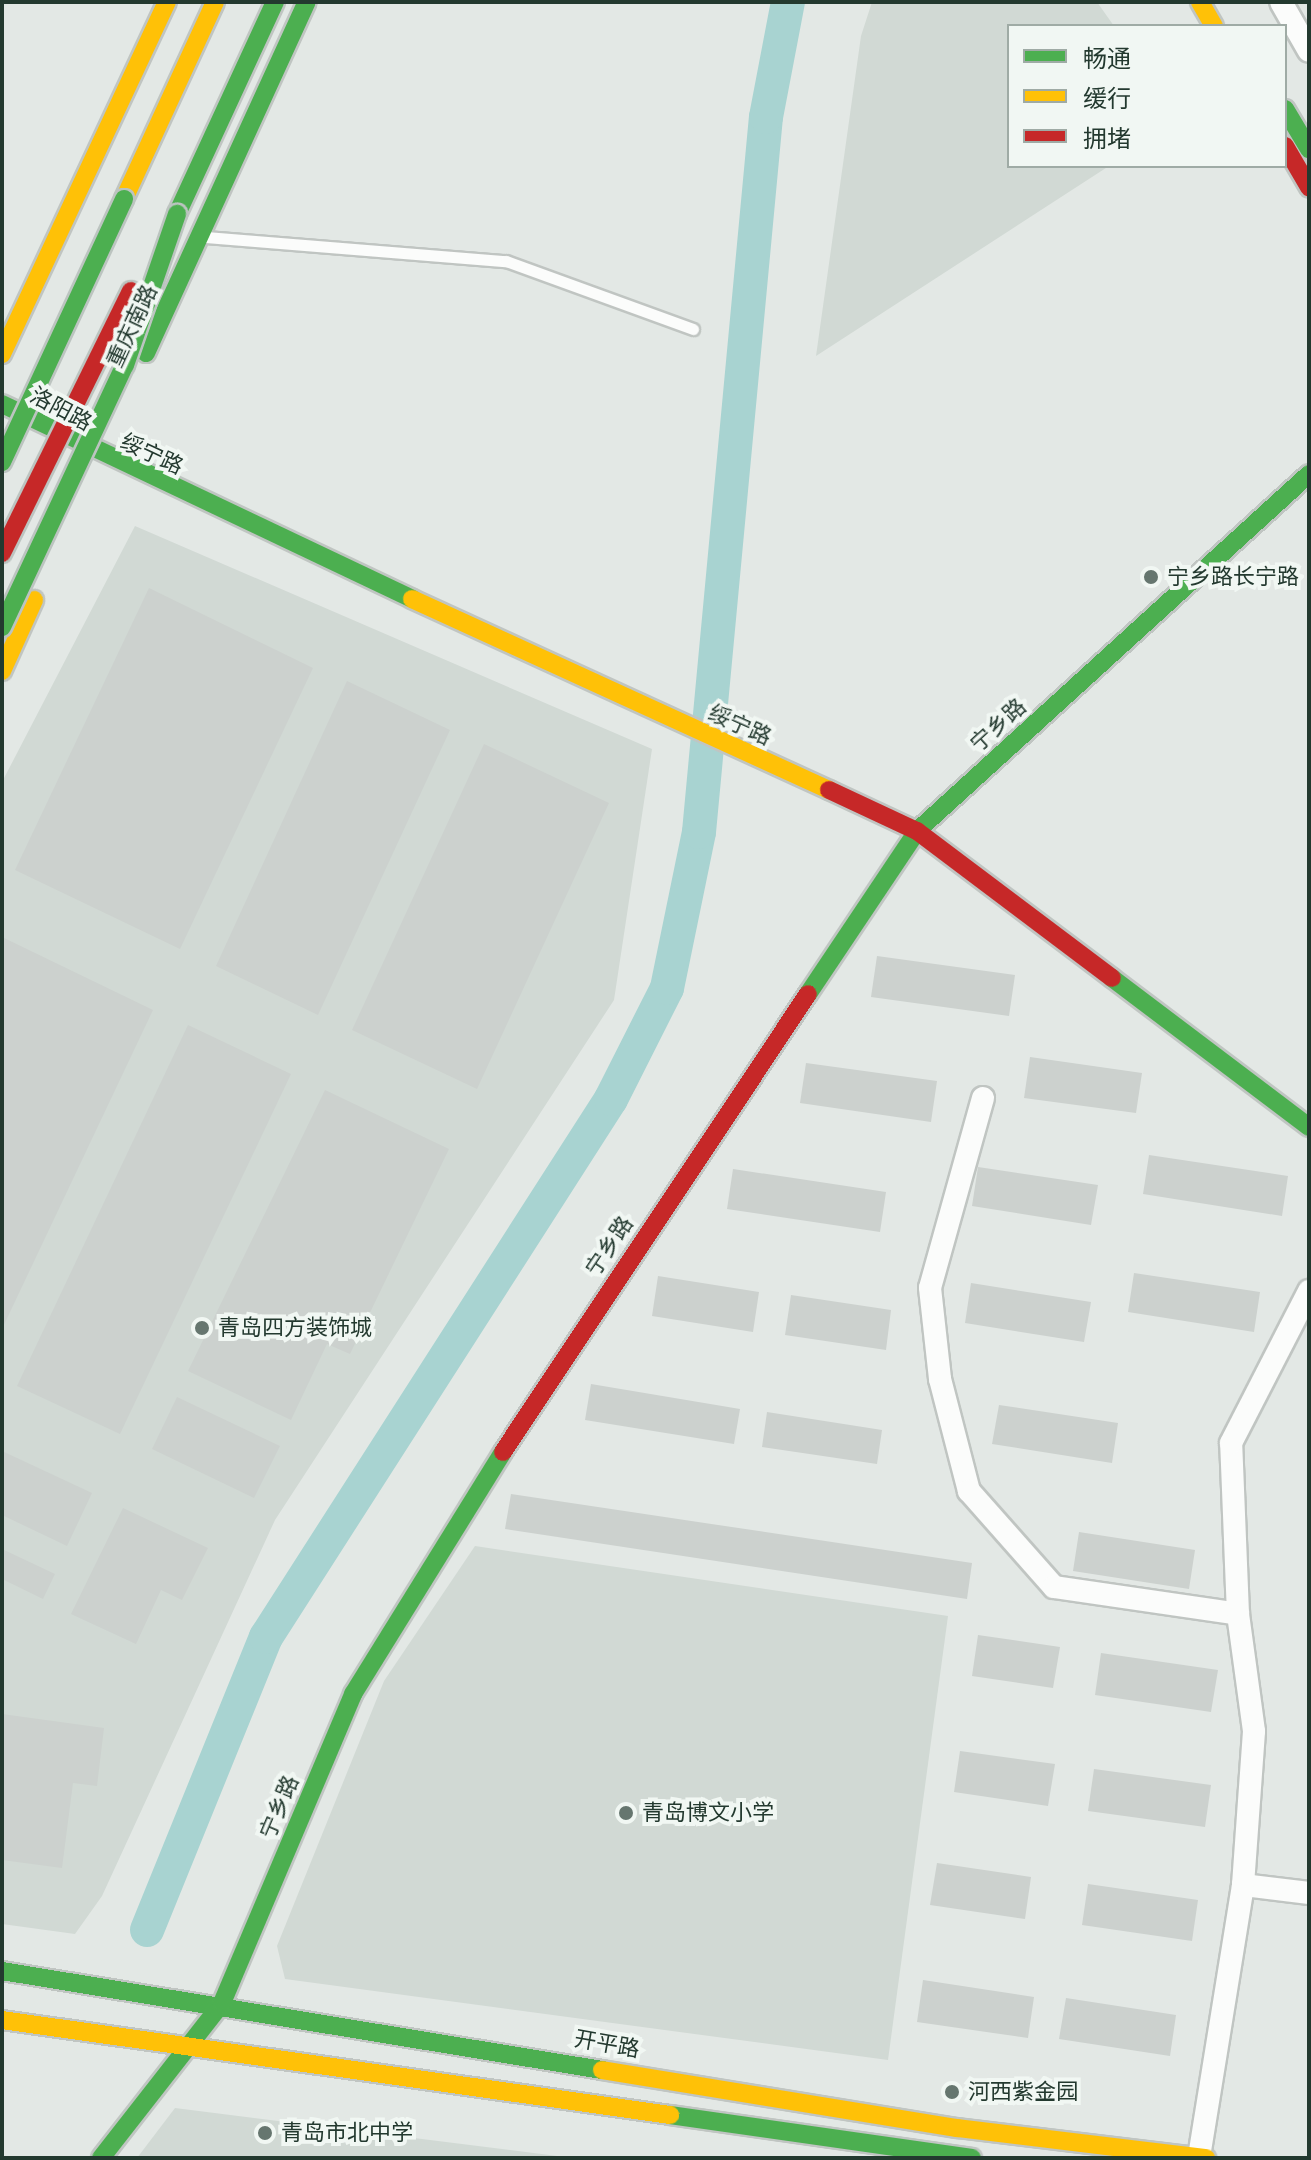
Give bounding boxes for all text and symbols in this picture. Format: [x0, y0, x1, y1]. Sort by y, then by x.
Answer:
legend [1007, 24, 1287, 168]
text: 畅通 [1083, 45, 1131, 72]
text: 缓行 [1083, 85, 1131, 112]
text: 拥堵 [1083, 125, 1131, 152]
street label: 重庆南路 [101, 281, 163, 371]
street label: 洛阳路 [26, 382, 96, 436]
street label: 绥宁路 [117, 428, 187, 480]
place label: 宁乡路长宁路 [1167, 564, 1299, 590]
marker: 宁乡路长宁路 [1142, 568, 1160, 586]
street label: 宁乡路 [965, 693, 1031, 757]
street label: 绥宁路 [704, 700, 776, 750]
street label: 宁乡路 [580, 1211, 638, 1281]
place label: 青岛四方装饰城 [218, 1315, 372, 1341]
marker: 青岛四方装饰城 [193, 1319, 211, 1337]
street label: 宁乡路 [254, 1771, 304, 1843]
place label: 青岛博文小学 [642, 1800, 774, 1826]
marker: 青岛博文小学 [617, 1804, 635, 1822]
street label: 开平路 [572, 2025, 642, 2063]
place label: 河西紫金园 [968, 2079, 1078, 2105]
marker: 河西紫金园 [943, 2083, 961, 2101]
place label: 青岛市北中学 [281, 2120, 413, 2146]
marker: 青岛市北中学 [256, 2124, 274, 2142]

